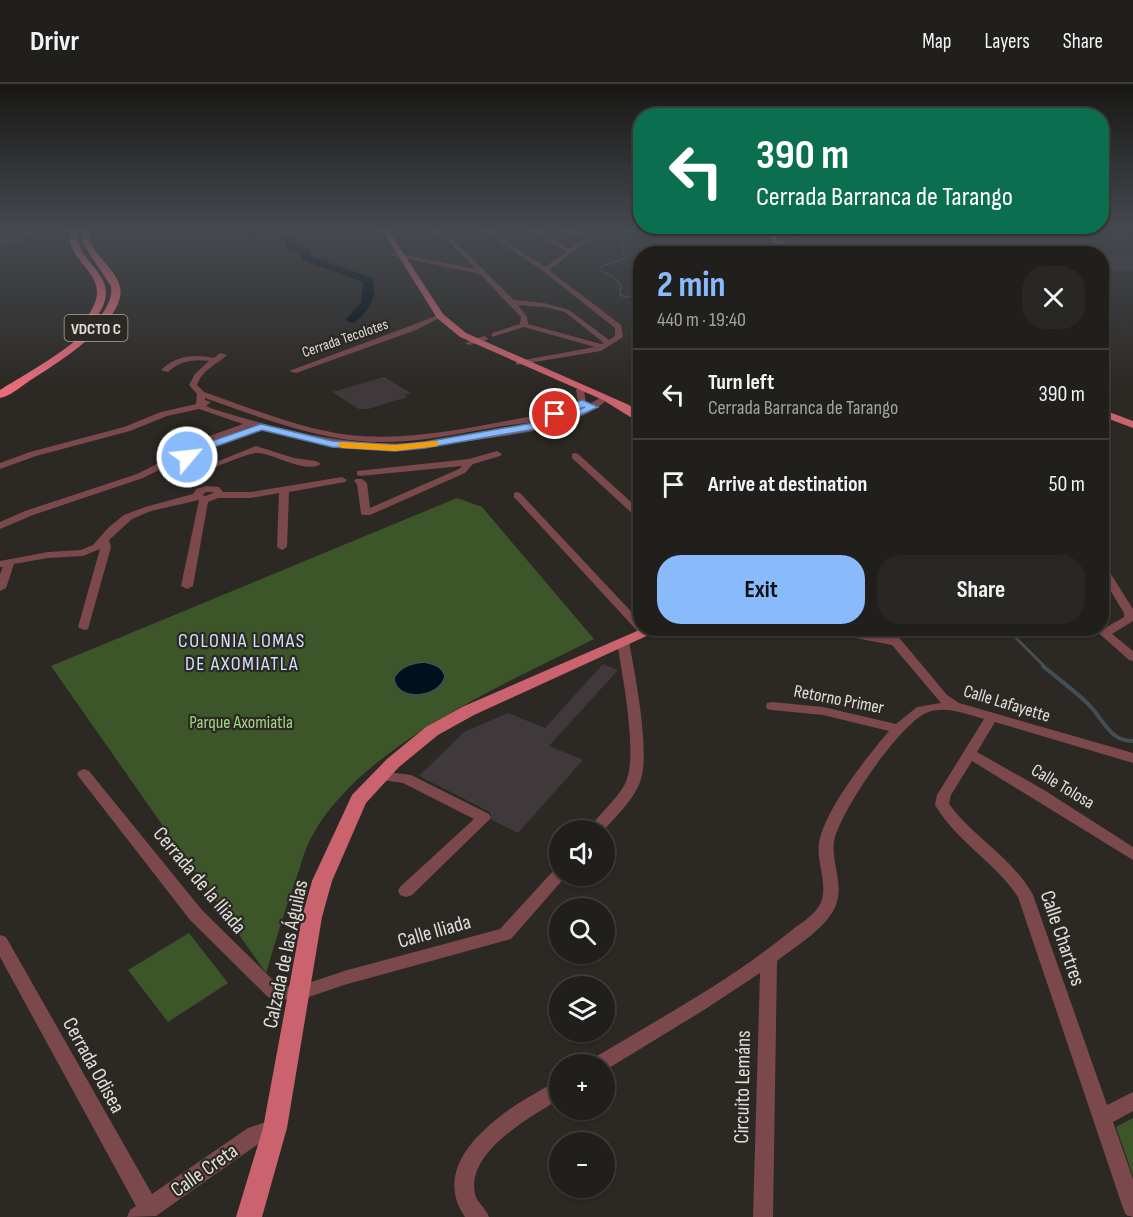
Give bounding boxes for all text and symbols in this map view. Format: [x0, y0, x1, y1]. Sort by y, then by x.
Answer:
text: Drivr [30, 25, 79, 58]
text: Map [922, 29, 951, 54]
text: Layers [984, 29, 1030, 54]
text: Share [1063, 29, 1103, 54]
text: 390 m [756, 130, 849, 181]
icon: left [657, 132, 735, 210]
text: Cerrada Barranca de Tarango [756, 181, 1013, 213]
text: 2 min [657, 264, 726, 307]
button: close [1022, 266, 1085, 329]
text: 440 m · 19:40 [657, 308, 746, 332]
road number: VDCTO C [64, 315, 128, 341]
street label: Cerrada Tecolotes [300, 315, 391, 362]
text: Turn left [708, 369, 774, 396]
icon: left [657, 378, 690, 411]
text: 390 m [1039, 381, 1085, 408]
pin [529, 388, 580, 439]
text: Cerrada Barranca de Tarango [708, 396, 898, 420]
icon: arrive [538, 397, 571, 430]
position arrow [155, 425, 219, 489]
icon: arrive [657, 468, 690, 501]
text: Arrive at destination [708, 471, 867, 498]
text: 50 m [1049, 471, 1085, 498]
button: Exit [657, 555, 865, 624]
button: Share [877, 555, 1085, 624]
district label: COLONIA LOMAS DE AXOMIATLA [178, 629, 306, 676]
street label: Retorno Primer [792, 680, 886, 719]
street label: Calle Lafayette [961, 680, 1053, 727]
park label: Parque Axomiatla [189, 712, 293, 733]
street label: Calle Tolosa [1027, 759, 1098, 813]
map controls [549, 820, 615, 1198]
button: sound [549, 820, 615, 886]
street label: Cerrada de la Iliada [148, 822, 252, 939]
street label: Calzada de las Águilas [258, 878, 313, 1031]
street label: Calle Chartres [1035, 887, 1090, 989]
button: search [549, 898, 615, 964]
street label: Calle Iliada [395, 909, 474, 954]
button: layers [549, 976, 615, 1042]
street label: Cerrada Odisea [57, 1013, 130, 1117]
street label: Circuito Lemáns [729, 1030, 756, 1144]
button: + [549, 1054, 615, 1120]
button: − [549, 1132, 615, 1198]
street label: Calle Creta [166, 1138, 243, 1202]

